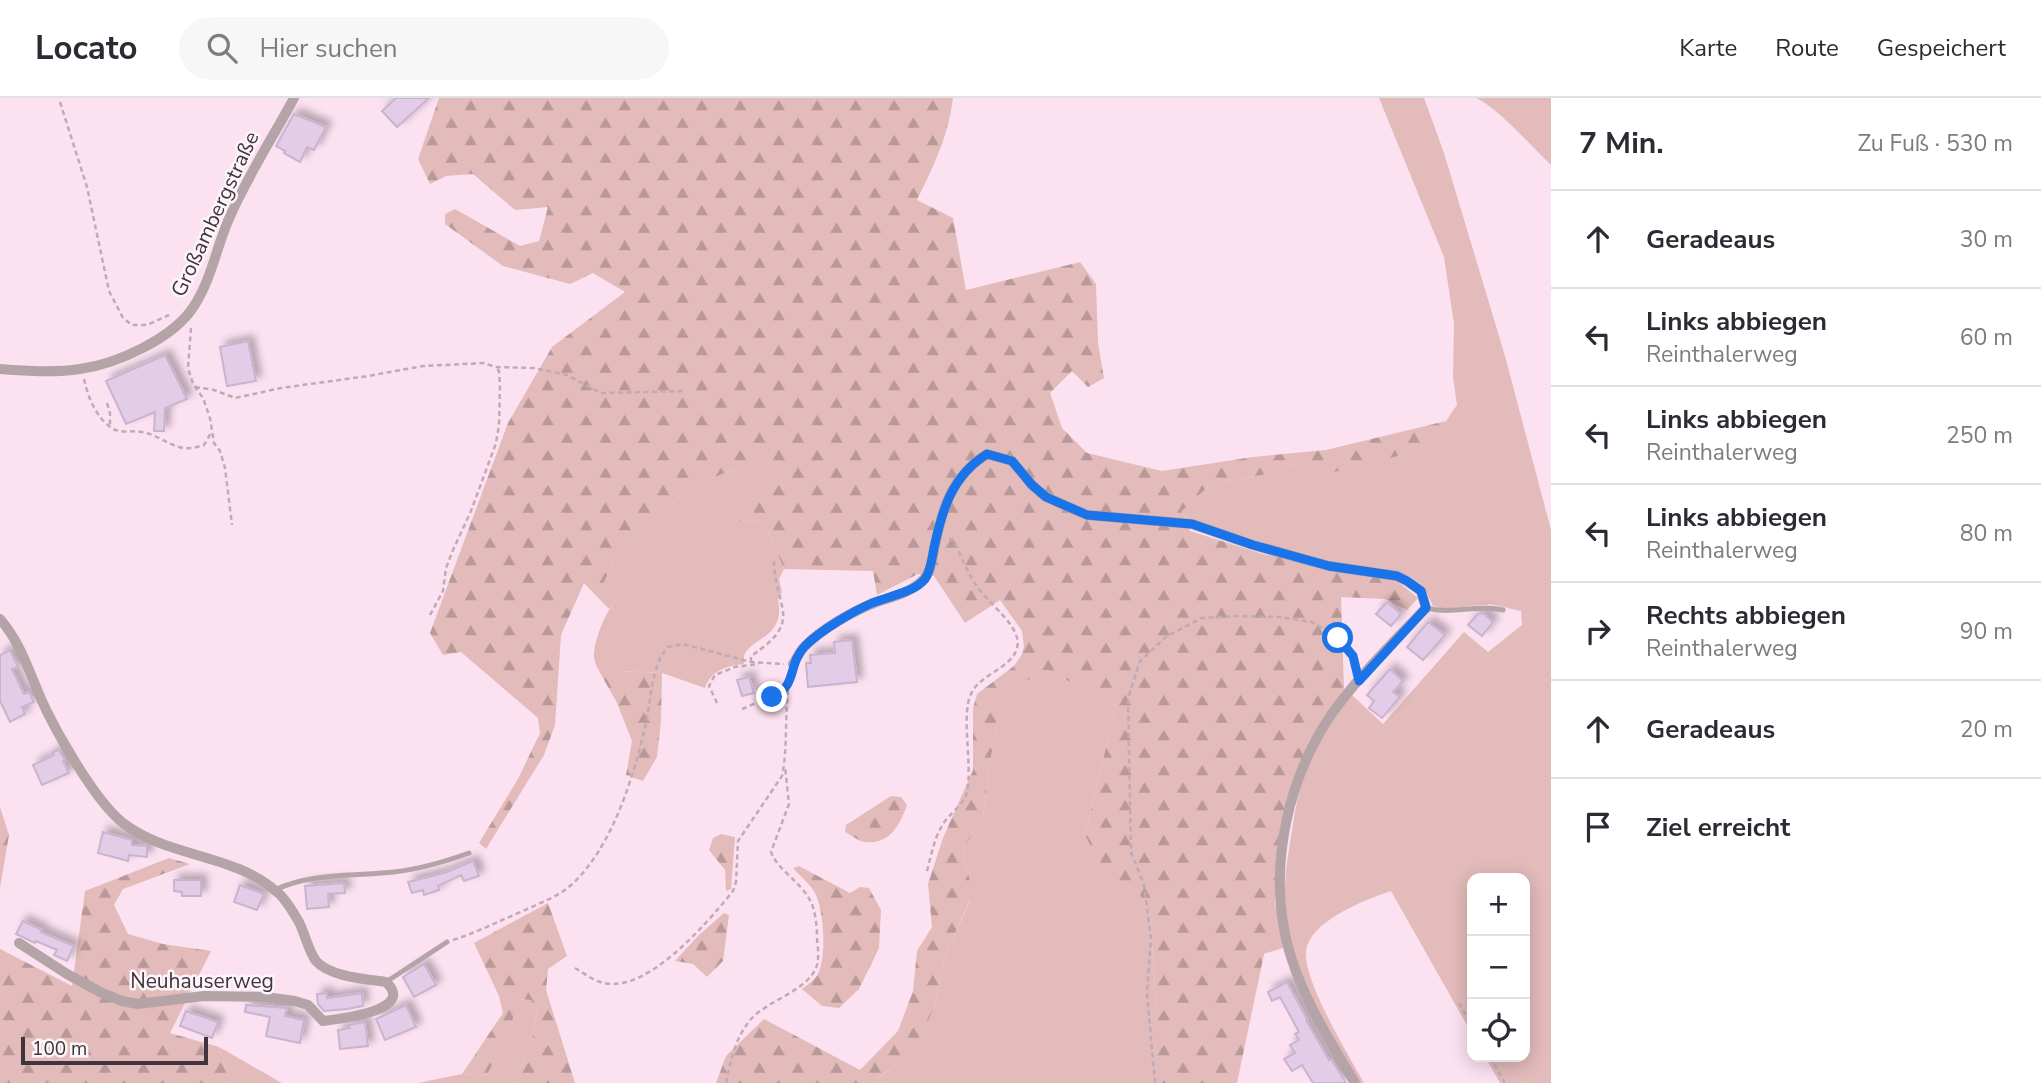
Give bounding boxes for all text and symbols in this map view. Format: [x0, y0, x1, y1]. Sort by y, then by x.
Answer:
search box [179, 17, 669, 80]
text: Locato [35, 26, 137, 71]
icon: search [203, 29, 241, 67]
text: Hier suchen [259, 31, 398, 66]
text: Karte [1679, 32, 1737, 64]
text: Route [1775, 32, 1839, 64]
text: Gespeichert [1877, 32, 2006, 64]
text: 7 Min. [1579, 123, 1664, 164]
street label: Großambergstraße [164, 127, 266, 301]
text: Zu Fuß · 530 m [1857, 128, 2013, 159]
icon: ahead [1579, 220, 1617, 258]
text: Geradeaus [1646, 222, 1775, 257]
text: 30 m [1960, 224, 2013, 255]
text: Links abbiegen [1646, 304, 1827, 339]
icon: left [1579, 318, 1617, 356]
text: 60 m [1960, 322, 2013, 353]
text: Reinthalerweg [1646, 339, 1798, 370]
text: Links abbiegen [1646, 402, 1827, 437]
icon: left [1579, 416, 1617, 454]
text: 250 m [1946, 420, 2013, 451]
text: Reinthalerweg [1646, 437, 1798, 468]
text: Links abbiegen [1646, 500, 1827, 535]
icon: left [1579, 514, 1617, 552]
text: 80 m [1960, 518, 2013, 549]
text: Reinthalerweg [1646, 535, 1798, 566]
text: Rechts abbiegen [1646, 598, 1846, 633]
icon: right [1579, 612, 1617, 650]
text: 90 m [1960, 616, 2013, 647]
route start [1322, 622, 1353, 653]
text: Reinthalerweg [1646, 633, 1798, 664]
route end [756, 681, 787, 712]
icon: ahead [1579, 710, 1617, 748]
text: Geradeaus [1646, 712, 1775, 747]
text: 20 m [1960, 714, 2013, 745]
icon: arrive [1579, 808, 1617, 846]
text: Ziel erreicht [1646, 810, 1790, 845]
map controls [1467, 873, 1530, 1062]
button: + [1467, 873, 1530, 936]
button: − [1467, 936, 1530, 999]
street label: Neuhauserweg [130, 967, 274, 995]
button: locate [1467, 999, 1530, 1062]
scale bar [21, 1034, 208, 1066]
text: 100 m [32, 1036, 87, 1062]

